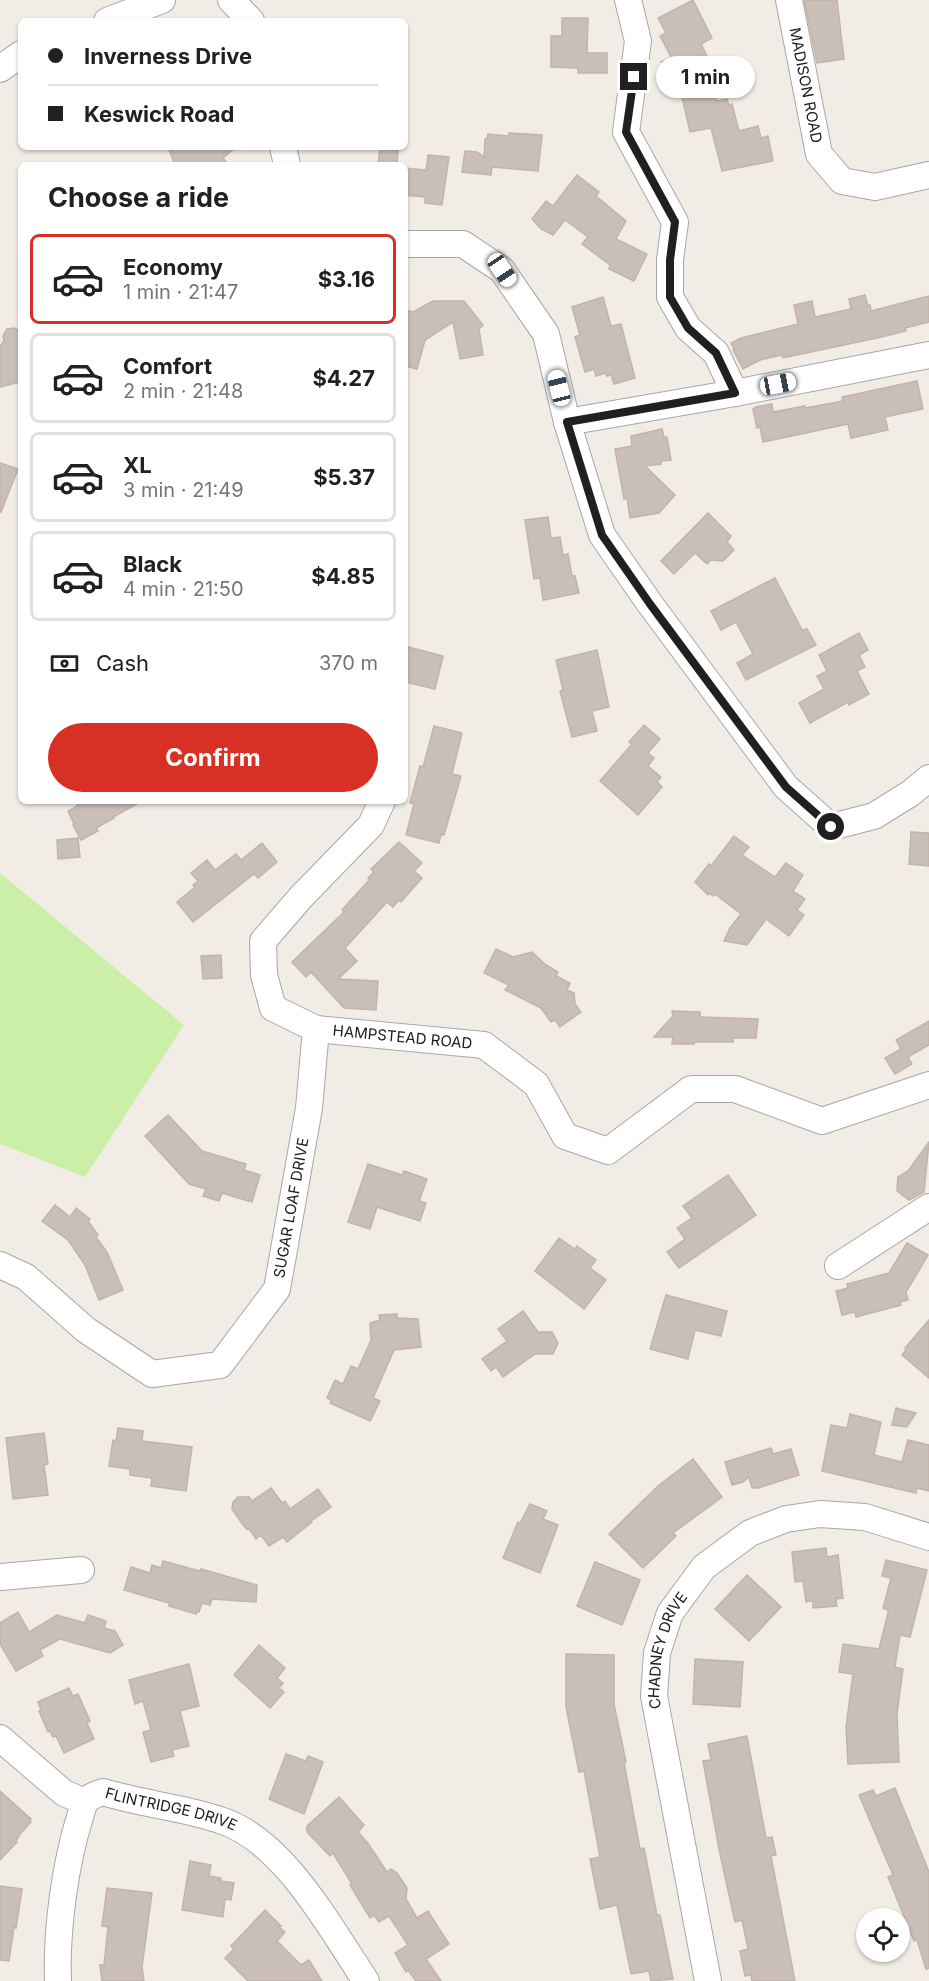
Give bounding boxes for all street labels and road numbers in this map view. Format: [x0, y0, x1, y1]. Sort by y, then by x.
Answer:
street label: MADISON ROAD [786, 26, 827, 145]
street label: HAMPSTEAD ROAD [332, 1021, 473, 1053]
street label: SUGAR LOAF DRIVE [269, 1136, 313, 1279]
street label: CHADNEY DRIVE [644, 1588, 691, 1711]
street label: FLINTRIDGE DRIVE [103, 1783, 240, 1835]

